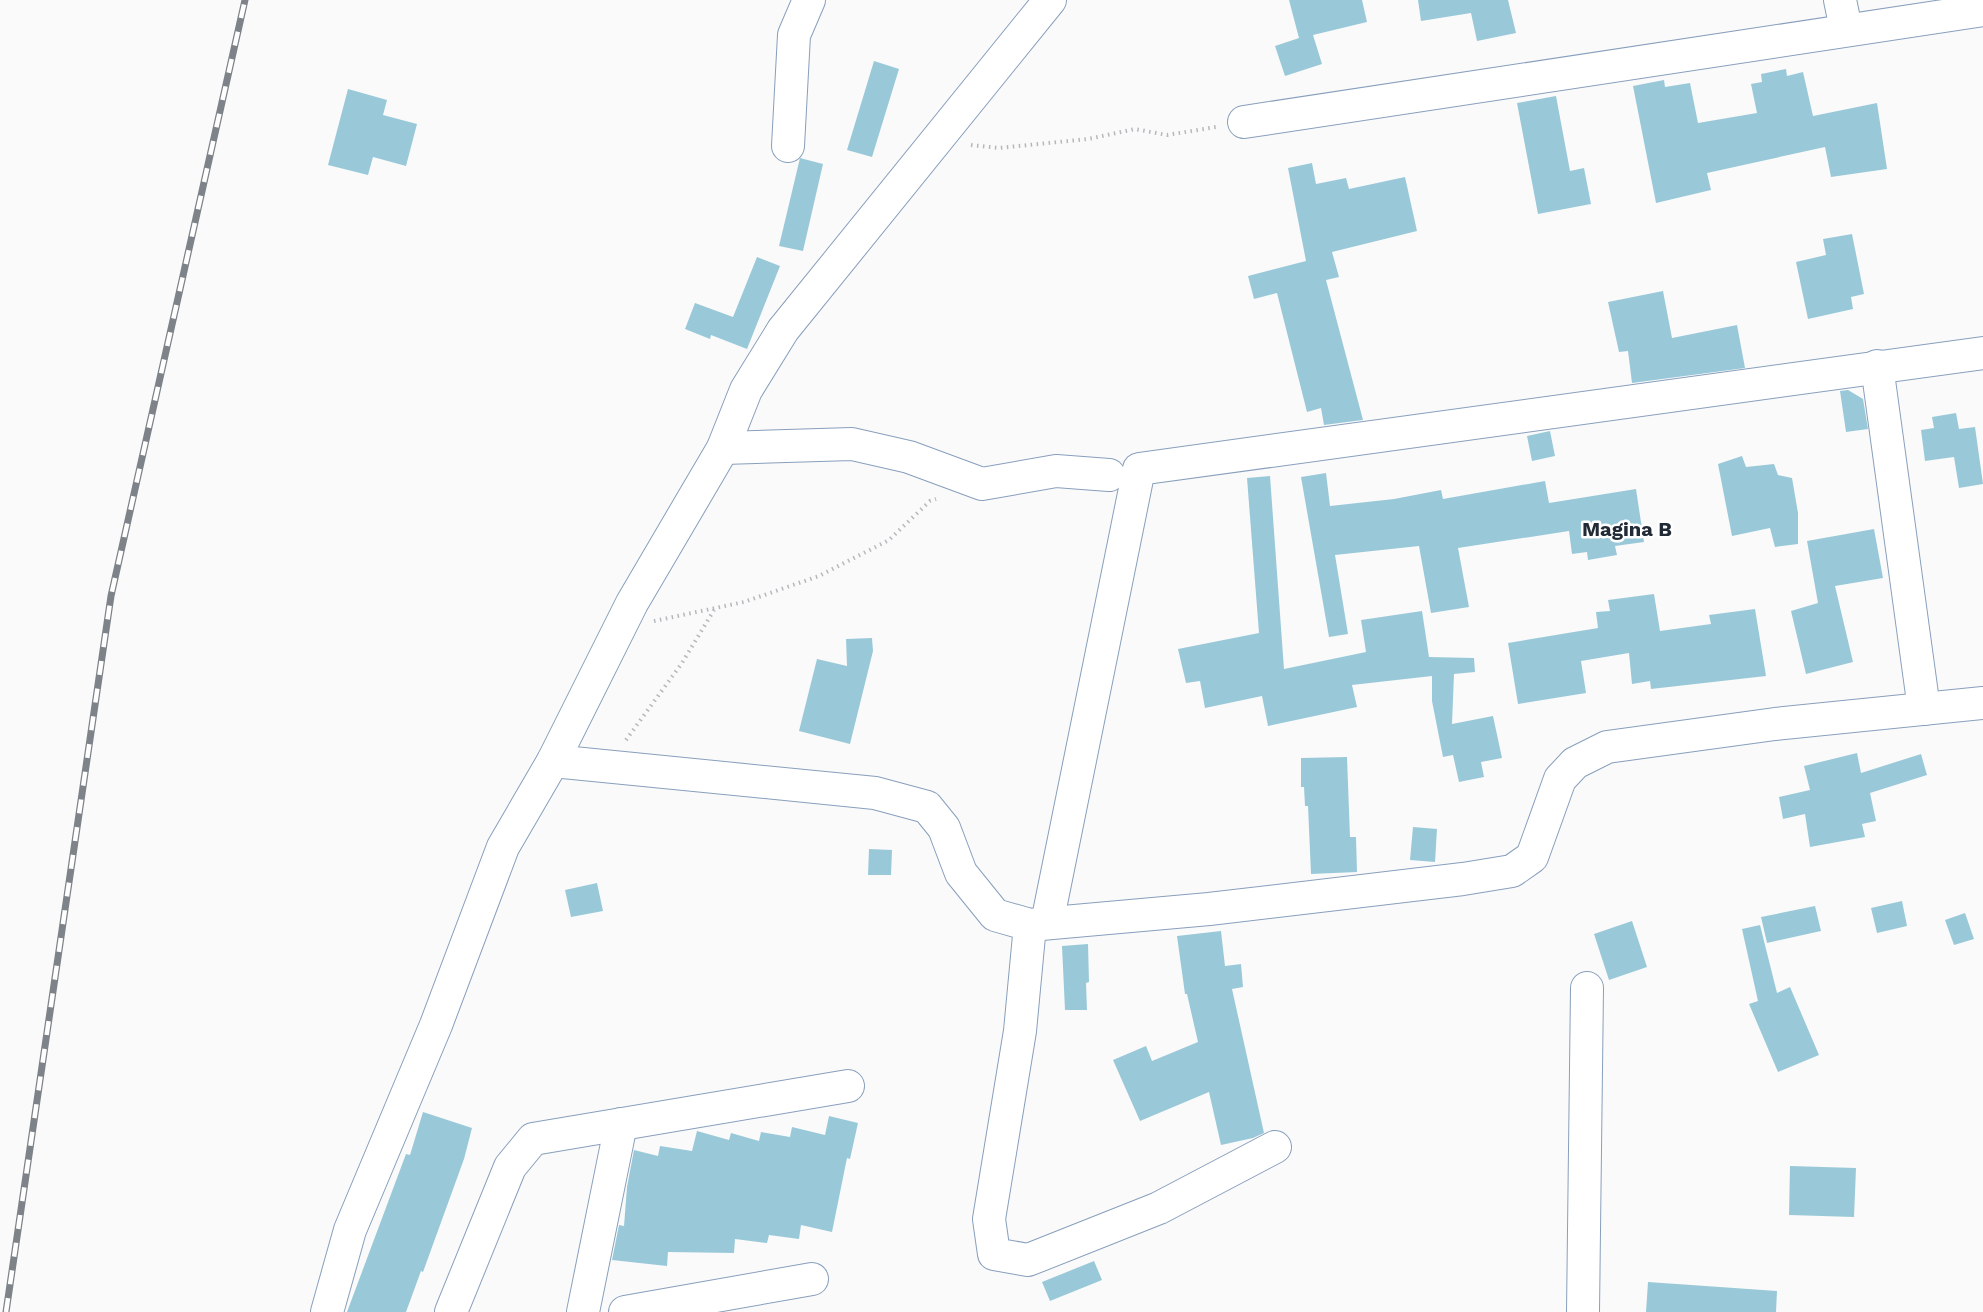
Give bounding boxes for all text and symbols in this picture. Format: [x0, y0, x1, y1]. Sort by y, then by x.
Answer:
district label: Magina B [1582, 517, 1672, 541]

